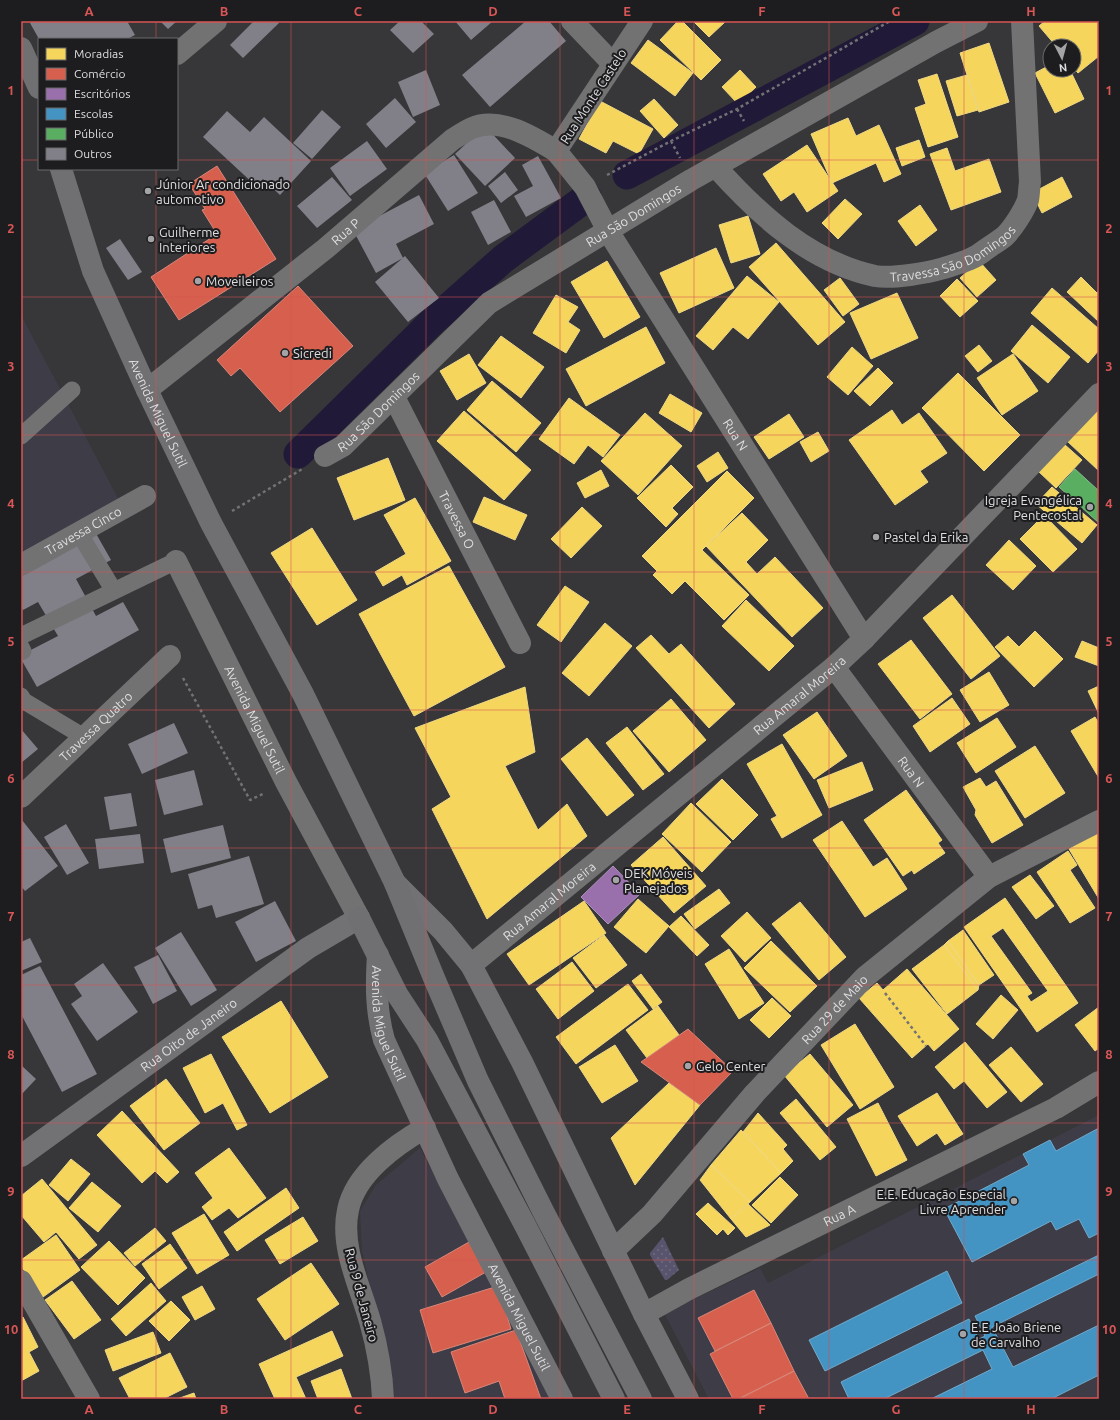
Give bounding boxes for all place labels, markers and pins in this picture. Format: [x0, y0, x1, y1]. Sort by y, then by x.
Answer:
place label: Júnior Ar condicionado automotivo [156, 177, 290, 206]
marker: Júnior Ar condicionado automotivo [143, 186, 153, 196]
place label: Guilherme Interiores [159, 225, 220, 254]
marker: Guilherme Interiores [146, 234, 156, 244]
place label: Moveileiros [206, 274, 274, 288]
marker: Moveileiros [193, 276, 203, 286]
place label: Sicredi [293, 346, 332, 360]
marker: Sicredi [280, 348, 290, 358]
place label: Igreja Evangélica Pentecostal [985, 493, 1083, 522]
marker: Igreja Evangélica Pentecostal [1085, 502, 1095, 512]
place label: Pastel da Erika [884, 530, 969, 544]
marker: Pastel da Erika [871, 532, 881, 542]
place label: DEK Móveis Planejados [624, 866, 693, 895]
marker: DEK Móveis Planejados [611, 875, 621, 885]
place label: Gelo Center [696, 1059, 766, 1073]
marker: Gelo Center [683, 1061, 693, 1071]
place label: E.E. Educação Especial Livre Aprender [877, 1187, 1007, 1216]
marker: E.E. Educação Especial Livre Aprender [1009, 1196, 1019, 1206]
place label: E.E João Briene de Carvalho [971, 1320, 1061, 1349]
marker: E.E João Briene de Carvalho [958, 1329, 968, 1339]

